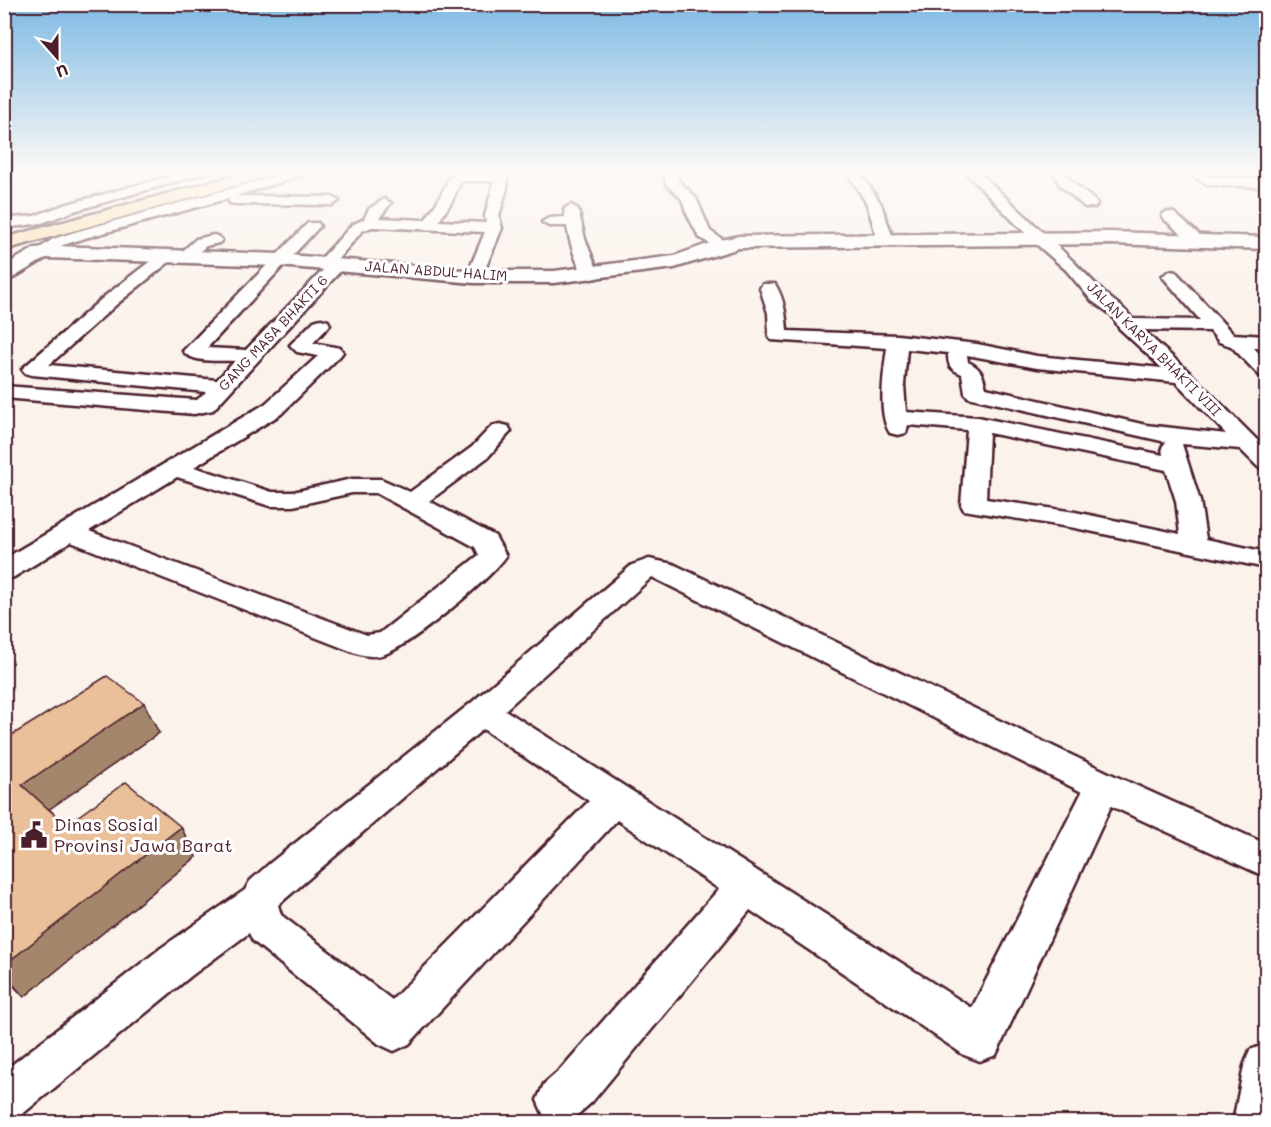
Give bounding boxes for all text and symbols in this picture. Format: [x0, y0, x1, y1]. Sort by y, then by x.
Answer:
north arrow [27, 27, 87, 87]
text: U [54, 60, 72, 83]
street label: JALAN ABDUL HALIM [364, 256, 508, 285]
street label: GANG MASA BHAKTI 6 [214, 271, 331, 395]
street label: JALAN KARYA BHAKTI VIII [1083, 277, 1226, 420]
place label: Dinas Sosial Provinsi Jawa Barat [54, 812, 232, 857]
public building icon: Dinas Sosial Provinsi Jawa Barat [19, 820, 49, 850]

